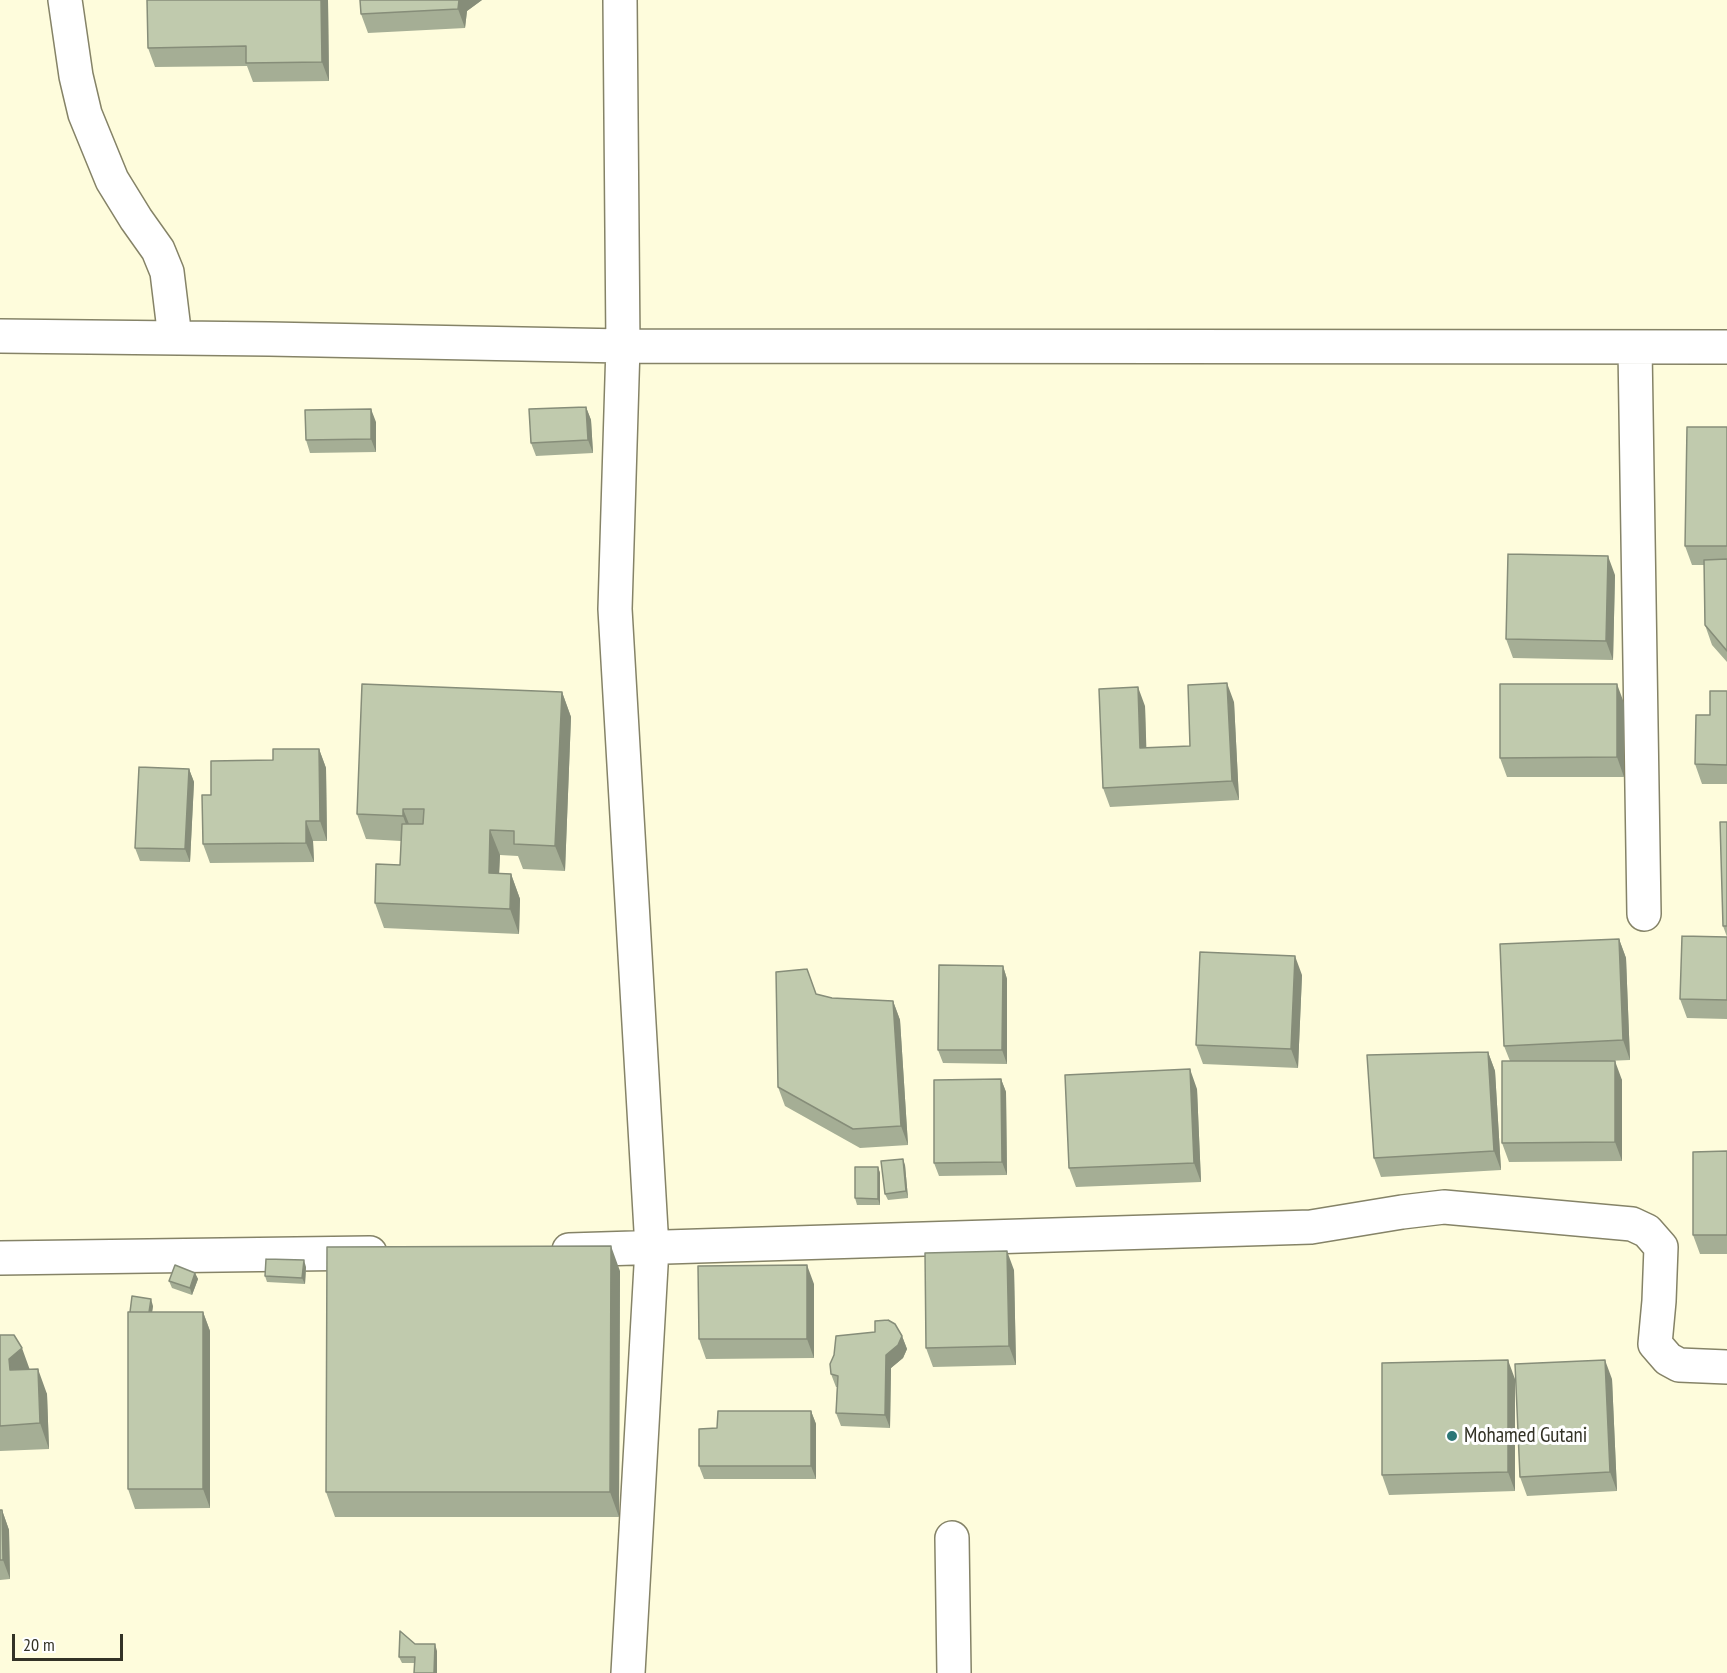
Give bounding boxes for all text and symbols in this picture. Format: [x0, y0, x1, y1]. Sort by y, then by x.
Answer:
place label: Mohamed Gutani [1464, 1423, 1587, 1449]
marker: Mohamed Gutani [1445, 1429, 1459, 1443]
scale bar [15, 1622, 126, 1660]
text: 20 m [23, 1633, 55, 1656]

